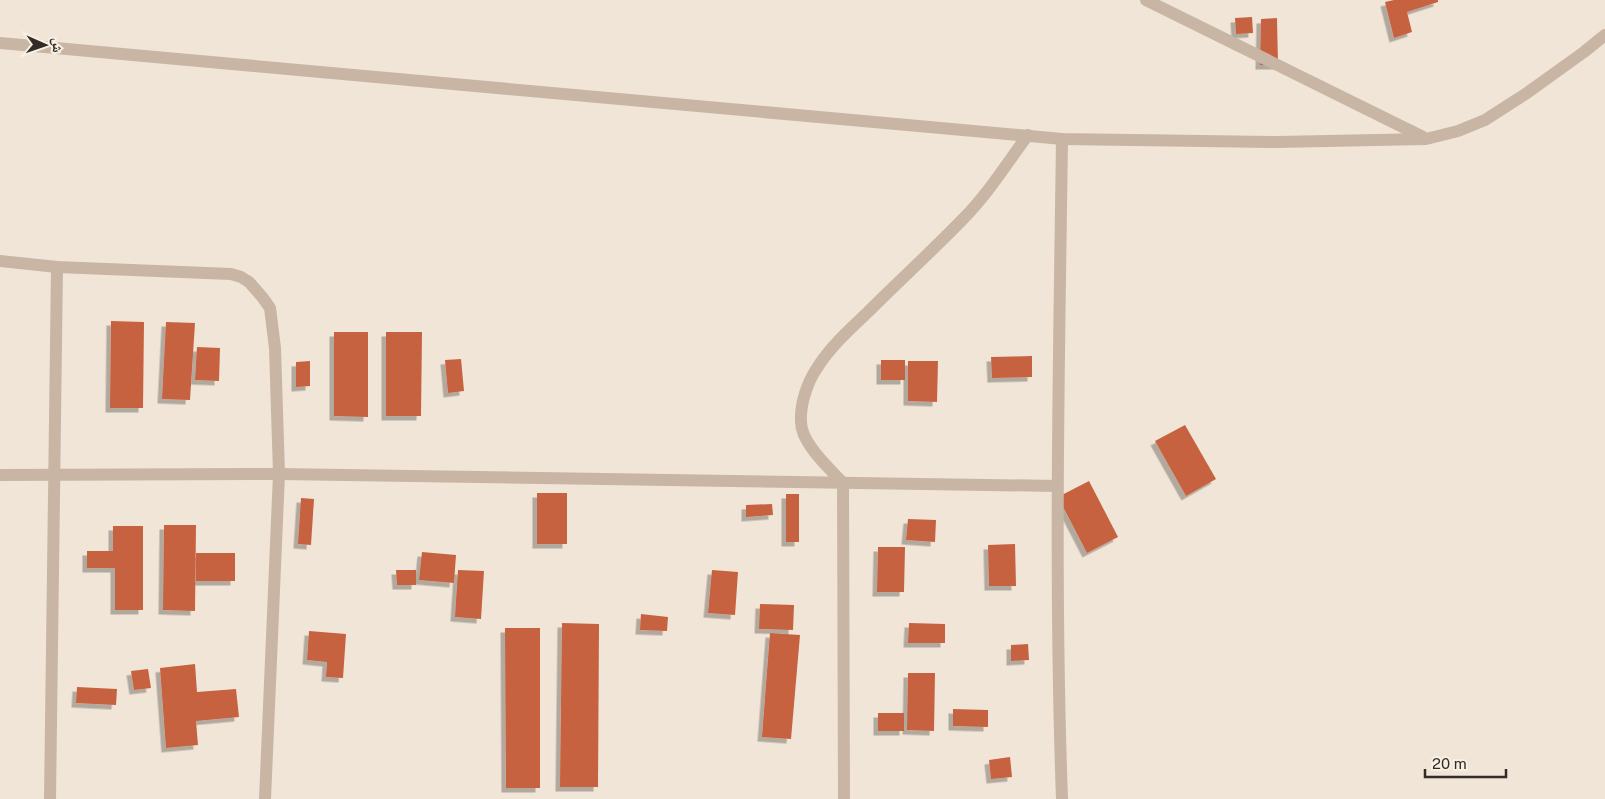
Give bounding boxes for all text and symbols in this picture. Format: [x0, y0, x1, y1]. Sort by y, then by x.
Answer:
north arrow [20, 20, 70, 70]
text: ش [49, 38, 66, 53]
scale bar [1425, 746, 1506, 778]
text: 20 m [1432, 755, 1467, 772]

